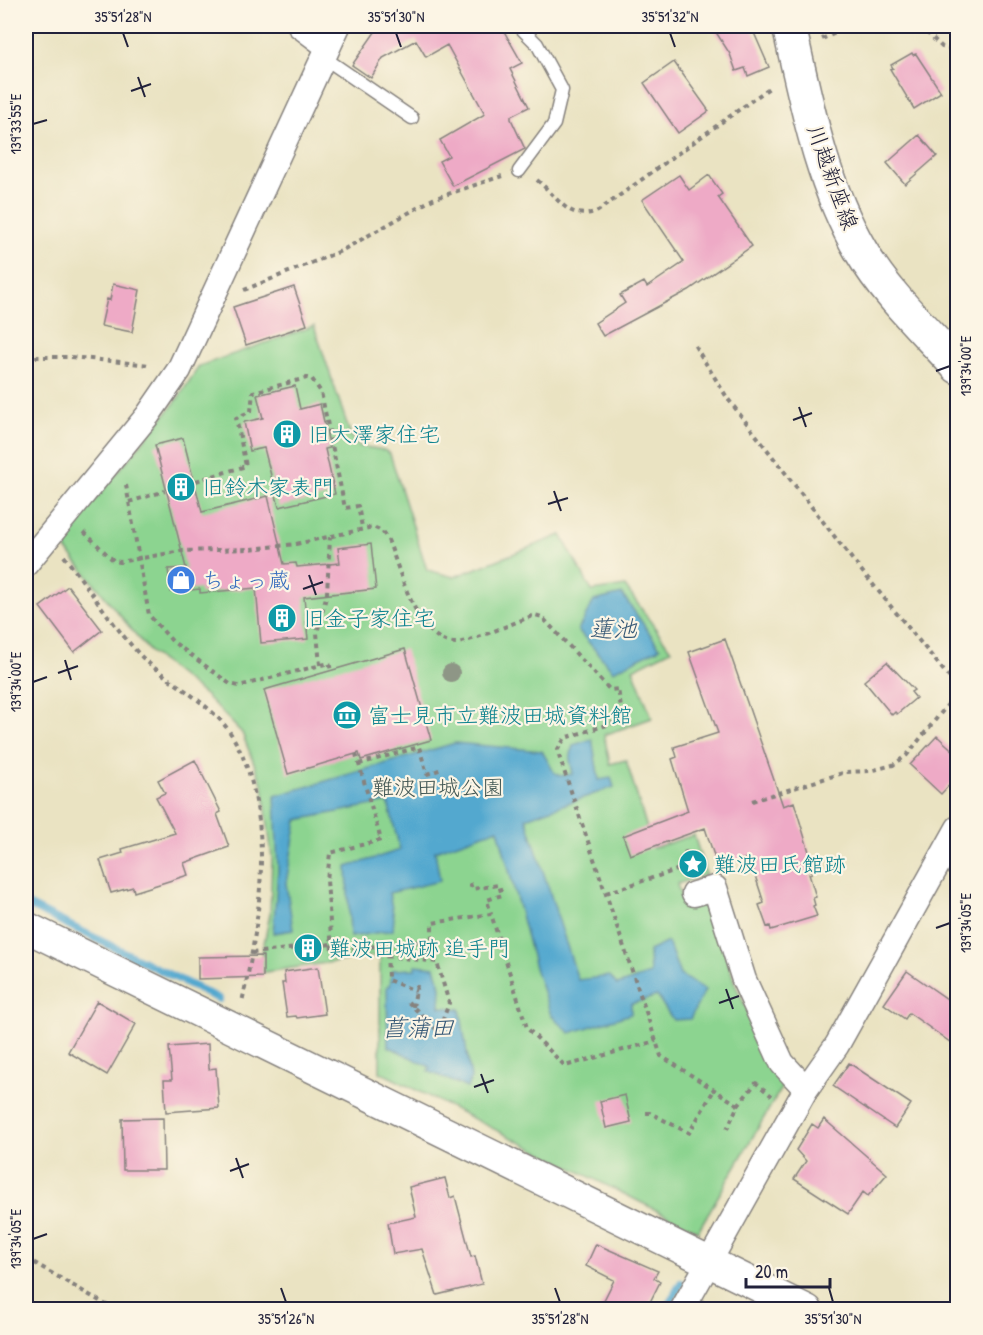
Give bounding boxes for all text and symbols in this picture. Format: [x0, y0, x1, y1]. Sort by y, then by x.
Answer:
text: 35°51'28"N [95, 6, 151, 27]
text: 35°51'30"N [368, 6, 424, 27]
text: 35°51'32"N [641, 6, 699, 27]
text: 139°33'55"E [5, 93, 26, 154]
street label: 川越新座線 [800, 120, 866, 234]
text: 139°34'00"E [955, 335, 976, 396]
building icon: 旧大澤家住宅 [271, 418, 303, 450]
place label: 旧大澤家住宅 [308, 419, 440, 449]
building icon: 旧鈴木家表門 [165, 471, 197, 503]
place label: 旧鈴木家表門 [202, 472, 334, 502]
shop icon: ちょっ蔵 [165, 564, 197, 596]
place label: ちょっ蔵 [202, 565, 290, 595]
building icon: 旧金子家住宅 [266, 602, 298, 634]
place label: 旧金子家住宅 [303, 603, 435, 633]
water label: 蓮池 [589, 612, 638, 644]
text: 139°34'00"E [5, 651, 26, 712]
museum icon: 富士見市立難波田城資料館 [331, 699, 363, 731]
place label: 富士見市立難波田城資料館 [368, 700, 632, 730]
park label: 難波田城公園 [372, 772, 504, 802]
place icon: 難波田氏館跡 [677, 848, 709, 880]
place label: 難波田氏館跡 [714, 849, 846, 879]
text: 139°34'05"E [955, 893, 976, 953]
building icon: 難波田城跡 追手門 [292, 932, 324, 964]
place label: 難波田城跡 追手門 [329, 933, 510, 963]
water label: 菖蒲田 [382, 1011, 455, 1043]
text: 139°34'05"E [5, 1209, 26, 1269]
scale bar [746, 1251, 830, 1289]
text: 20 m [755, 1259, 788, 1284]
text: 35°51'26"N [258, 1308, 314, 1329]
text: 35°51'28"N [532, 1308, 588, 1329]
text: 35°51'30"N [805, 1308, 861, 1329]

